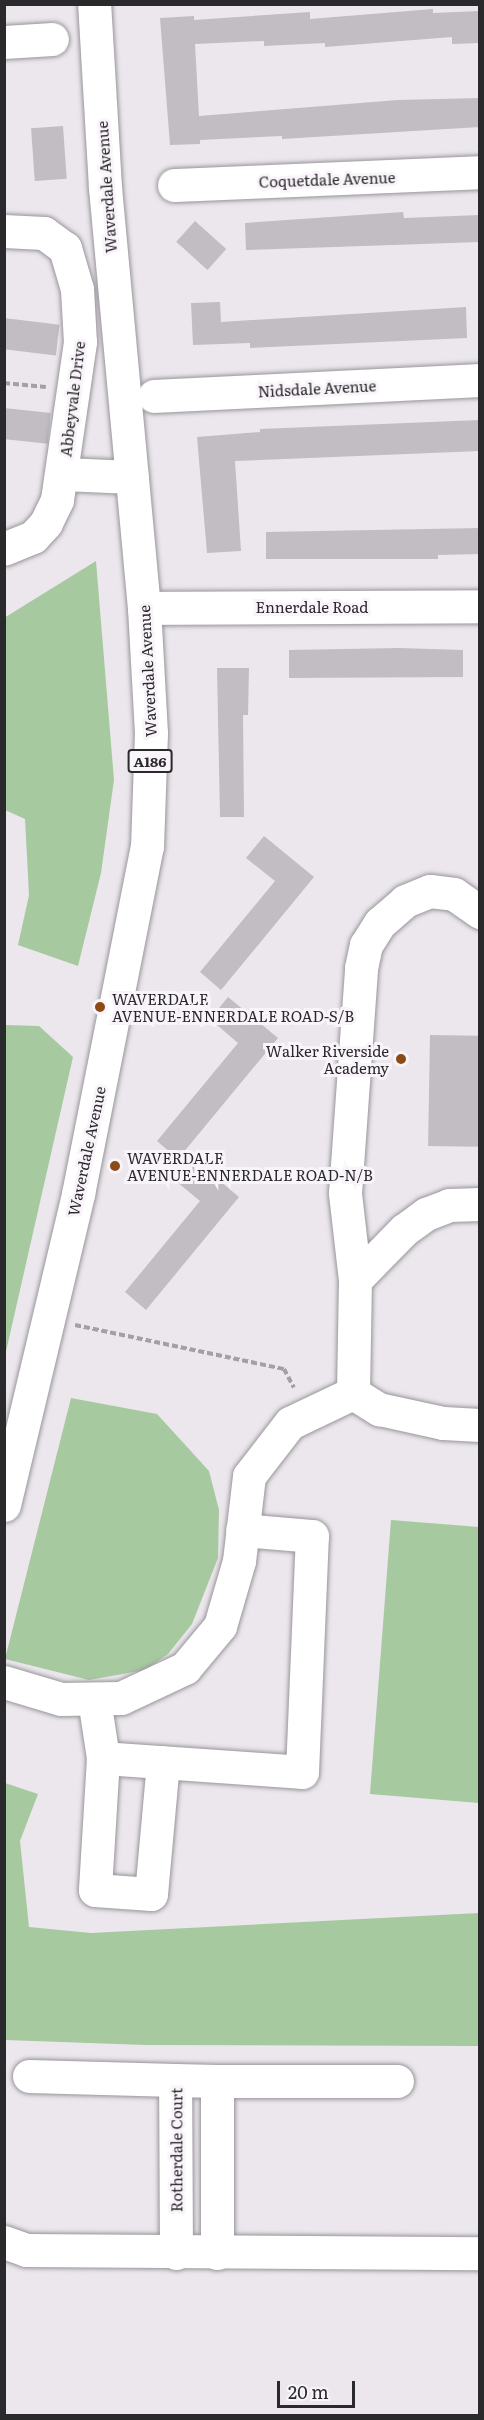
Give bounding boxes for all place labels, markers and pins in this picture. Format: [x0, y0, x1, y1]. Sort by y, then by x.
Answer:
place label: WAVERDALE AVENUE-ENNERDALE ROAD-S/B [112, 989, 354, 1024]
marker: WAVERDALE AVENUE-ENNERDALE ROAD-S/B [93, 1000, 107, 1014]
place label: Walker Riverside Academy [266, 1041, 389, 1076]
marker: Walker Riverside Academy [394, 1052, 408, 1066]
place label: WAVERDALE AVENUE-ENNERDALE ROAD-N/B [127, 1148, 373, 1183]
marker: WAVERDALE AVENUE-ENNERDALE ROAD-N/B [108, 1159, 122, 1173]

